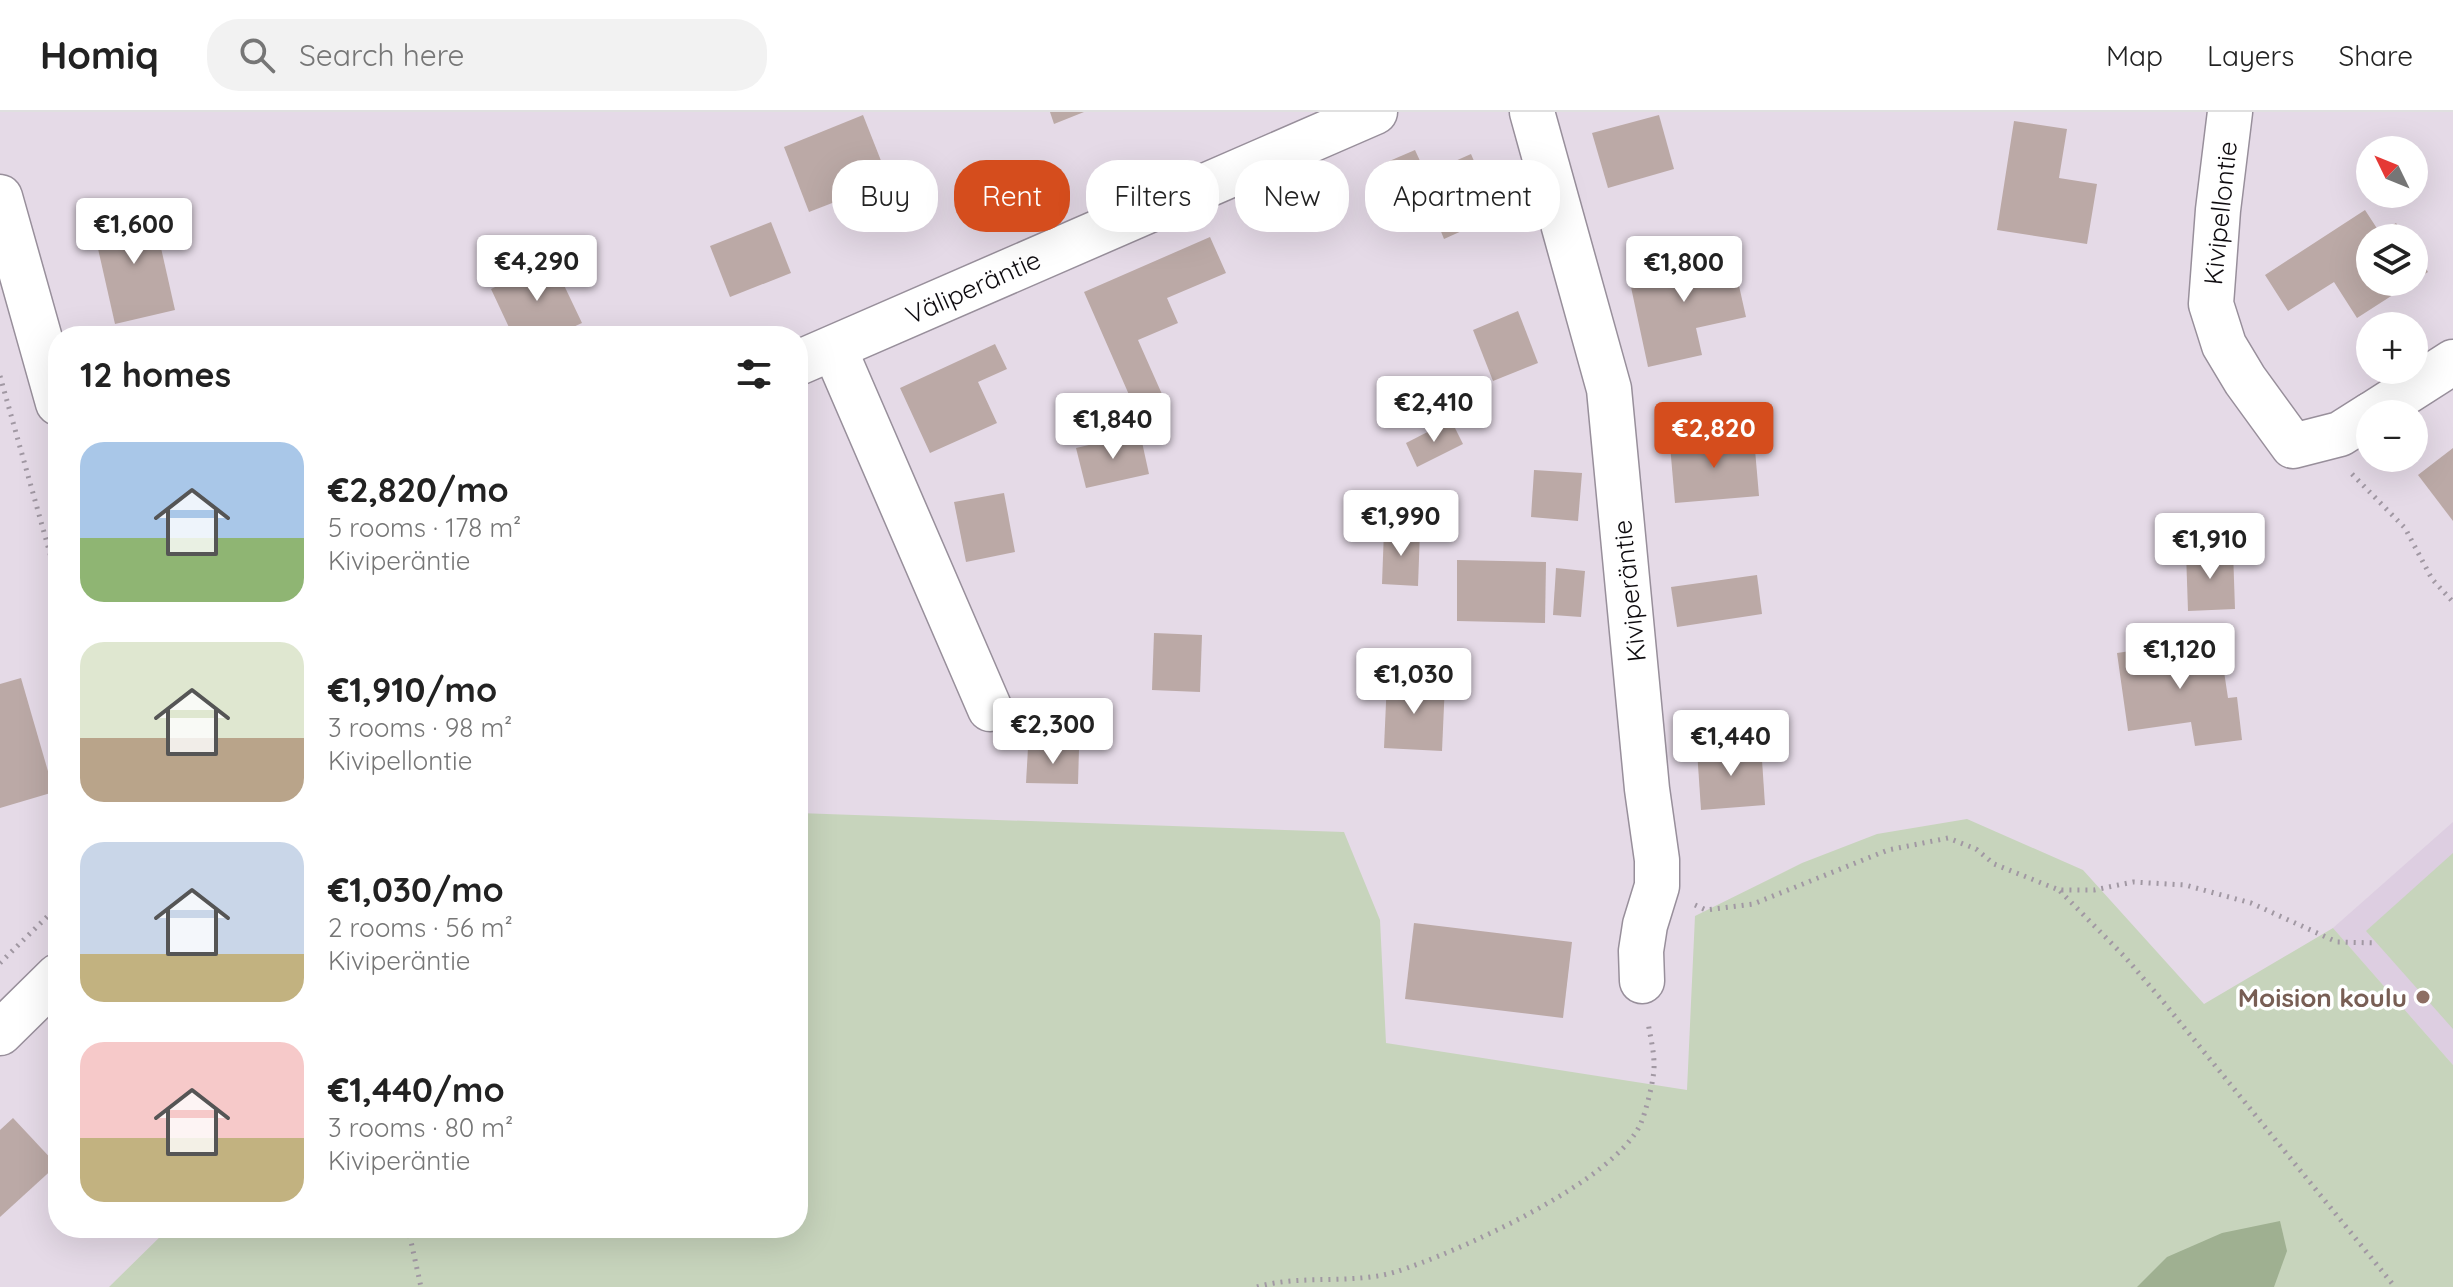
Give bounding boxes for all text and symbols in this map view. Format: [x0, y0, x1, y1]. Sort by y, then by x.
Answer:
search box [207, 19, 767, 91]
text: Homiq [40, 31, 159, 79]
icon: search [235, 33, 279, 77]
text: Search here [299, 36, 465, 74]
text: Map [2106, 38, 2163, 73]
text: Layers [2207, 38, 2294, 73]
text: Share [2338, 38, 2413, 73]
north arrow [2356, 136, 2428, 208]
map controls [2356, 136, 2428, 472]
street label: Kivipellontie [2196, 139, 2244, 287]
chip: Buy [832, 160, 938, 232]
chip: Rent [954, 160, 1070, 232]
chip: Filters [1086, 160, 1219, 232]
chip: New [1235, 160, 1349, 232]
chip: Apartment [1365, 160, 1560, 232]
pin: €1,600 [69, 198, 199, 266]
text: €1,600 [94, 207, 174, 240]
button: layers [2356, 224, 2428, 296]
pin: €4,290 [472, 235, 602, 303]
pin: €1,800 [1619, 236, 1749, 304]
street label: Väliperäntie [900, 243, 1046, 331]
text: €4,290 [495, 244, 579, 277]
text: €1,800 [1644, 245, 1724, 278]
button: + [2356, 312, 2428, 384]
icon: filters [732, 352, 776, 396]
text: 12 homes [80, 353, 231, 396]
pin: €2,410 [1369, 376, 1499, 444]
text: €2,410 [1395, 385, 1473, 418]
pin: €1,840 [1048, 393, 1178, 461]
button: − [2356, 400, 2428, 472]
text: €1,840 [1073, 402, 1153, 435]
pin: €2,820 [1649, 402, 1779, 470]
text: €2,820 [1672, 411, 1756, 444]
text: €2,820/mo [328, 468, 509, 511]
icon: home [144, 474, 240, 570]
pin: €1,990 [1336, 490, 1466, 558]
text: €1,990 [1361, 499, 1441, 532]
text: 5 rooms · 178 m² [328, 511, 521, 544]
pin: €1,910 [2145, 513, 2275, 581]
street label: Kiviperäntie [1605, 518, 1653, 664]
text: €1,910 [2173, 522, 2247, 555]
text: Kiviperäntie [328, 544, 470, 577]
pin: €1,120 [2115, 623, 2245, 691]
text: €1,120 [2144, 632, 2216, 665]
pin: €1,030 [1349, 648, 1479, 716]
text: €1,030 [1374, 657, 1454, 690]
text: €1,910/mo [328, 668, 497, 711]
icon: home [144, 674, 240, 770]
pin: €2,300 [988, 698, 1118, 766]
text: €2,300 [1011, 707, 1095, 740]
pin: €1,440 [1666, 710, 1796, 778]
text: 3 rooms · 98 m² [328, 711, 512, 744]
text: €1,440 [1691, 719, 1771, 752]
text: Kivipellontie [328, 744, 472, 777]
text: €1,030/mo [328, 868, 504, 911]
icon: home [144, 874, 240, 970]
text: 2 rooms · 56 m² [328, 911, 513, 944]
text: Kiviperäntie [328, 944, 470, 977]
place label: Moision koulu [2238, 981, 2407, 1014]
marker: Moision koulu [2414, 988, 2432, 1006]
text: €1,440/mo [328, 1068, 505, 1111]
icon: home [144, 1074, 240, 1170]
text: 3 rooms · 80 m² [328, 1111, 513, 1144]
text: Kiviperäntie [328, 1144, 470, 1177]

